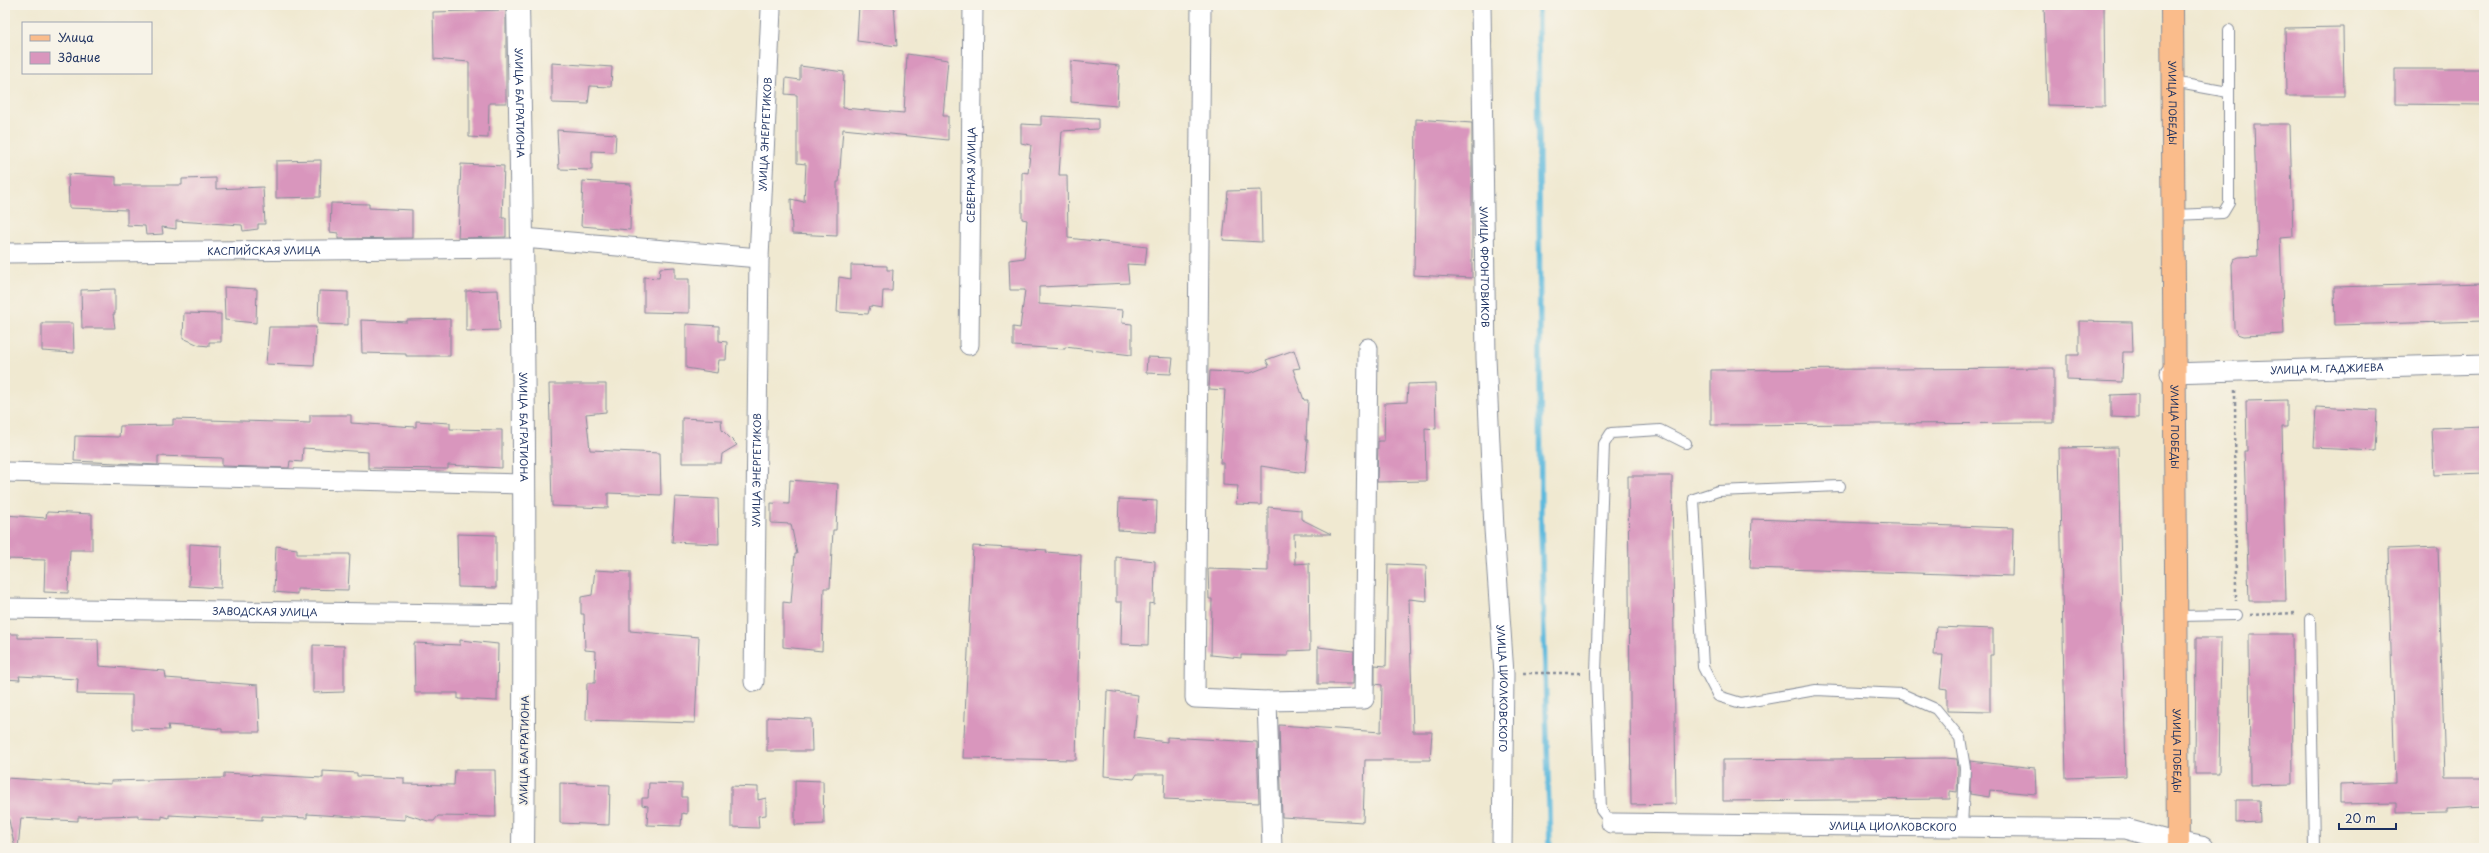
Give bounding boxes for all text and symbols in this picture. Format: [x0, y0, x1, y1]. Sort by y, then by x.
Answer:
legend [22, 22, 152, 74]
text: Улица [58, 28, 94, 46]
text: Здание [58, 48, 100, 66]
street label: УЛИЦА БАГРАТИОНА [512, 48, 529, 158]
street label: УЛИЦА ПОБЕДЫ [2165, 61, 2181, 145]
street label: УЛИЦА ЭНЕРГЕТИКОВ [754, 76, 775, 192]
street label: СЕВЕРНАЯ УЛИЦА [962, 127, 979, 223]
street label: УЛИЦА ФРОНТОВИКОВ [1477, 206, 1494, 328]
street label: КАСПИЙСКАЯ УЛИЦА [207, 242, 321, 258]
street label: УЛИЦА М. ГАДЖИЕВА [2270, 359, 2384, 377]
street label: УЛИЦА БАГРАТИОНА [516, 372, 532, 482]
street label: УЛИЦА ПОБЕДЫ [2168, 385, 2183, 469]
street label: УЛИЦА ЭНЕРГЕТИКОВ [748, 412, 764, 527]
street label: ЗАВОДСКАЯ УЛИЦА [212, 603, 318, 619]
street label: УЛИЦА ЦИОЛКОВСКОГО [1494, 624, 1512, 752]
street label: УЛИЦА БАГРАТИОНА [515, 695, 532, 805]
street label: УЛИЦА ПОБЕДЫ [2170, 709, 2186, 793]
scale bar [2339, 805, 2396, 831]
text: 20 m [2345, 809, 2376, 827]
street label: УЛИЦА ЦИОЛКОВСКОГО [1829, 818, 1957, 834]

